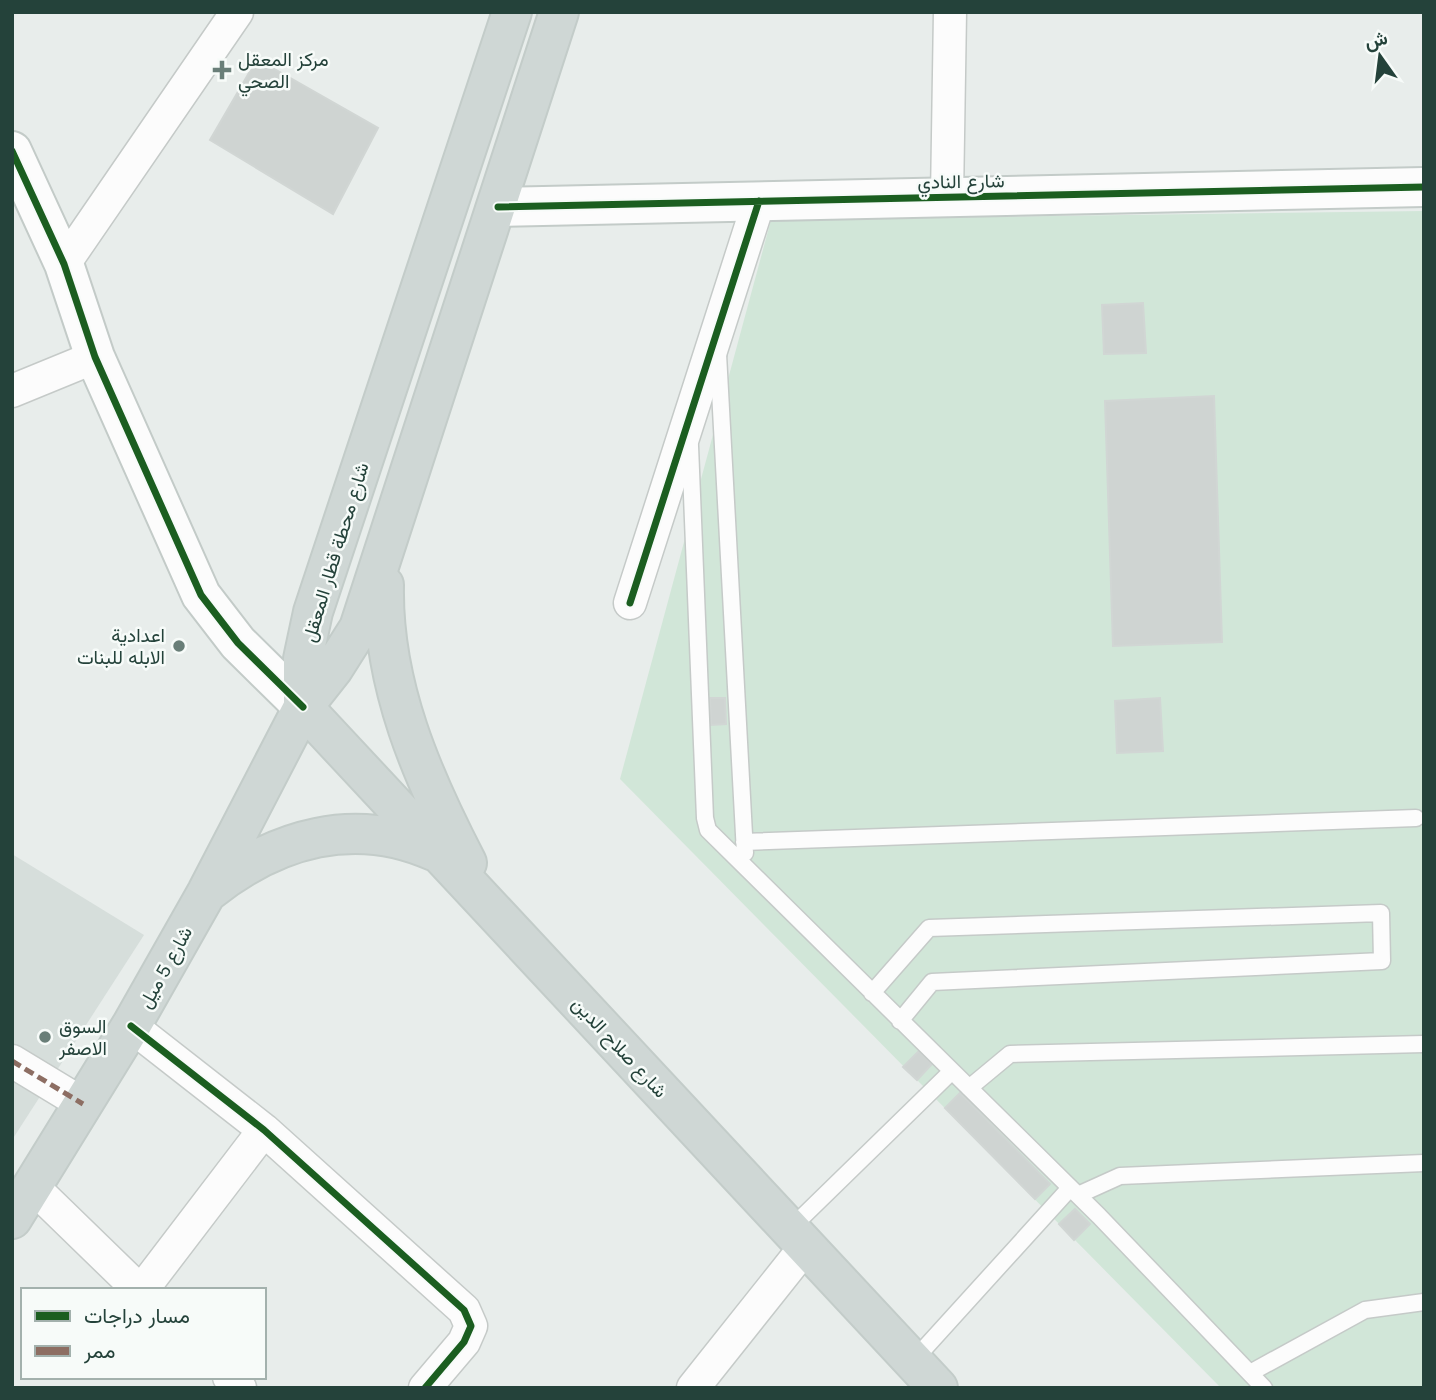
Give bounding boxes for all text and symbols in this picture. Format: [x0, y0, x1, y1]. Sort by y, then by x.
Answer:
north arrow [1345, 21, 1415, 91]
text: ش [1362, 27, 1390, 54]
place label: مركز المعقل الصحي [238, 49, 329, 97]
marker: مركز المعقل الصحي [212, 60, 232, 80]
street label: شارع النادي [917, 170, 1005, 198]
street label: شارع محطة قطار المعقل [298, 460, 375, 645]
place label: اعدادية الابله للبنات [77, 625, 165, 669]
marker: اعدادية الابله للبنات [171, 638, 187, 654]
street label: شارع 5 ميل [134, 923, 198, 1013]
street label: شارع صلاح الدين [566, 993, 671, 1103]
place label: السوق الاصفر [58, 1016, 107, 1060]
marker: السوق الاصفر [37, 1029, 53, 1045]
legend [21, 1288, 266, 1379]
text: مسار دراجات [84, 1304, 190, 1329]
text: ممر [83, 1339, 115, 1364]

